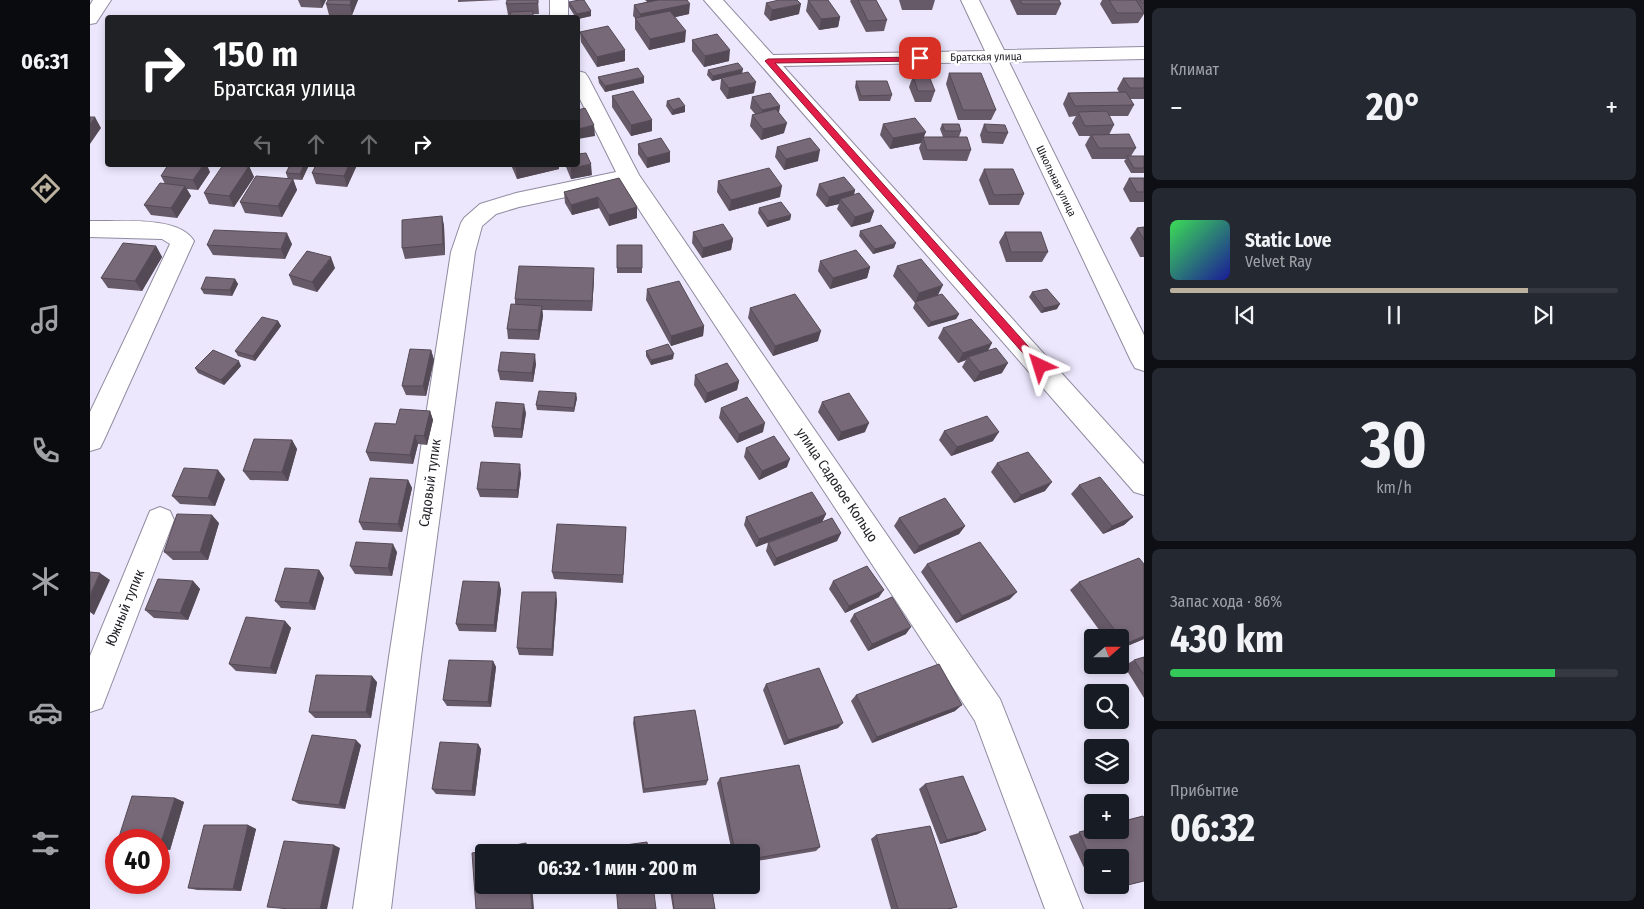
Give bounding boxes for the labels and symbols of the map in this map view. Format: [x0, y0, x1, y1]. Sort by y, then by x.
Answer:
pin [899, 37, 941, 79]
street label: Братская улица [950, 50, 1022, 64]
street label: Школьная улица [1033, 143, 1079, 219]
position arrow [1013, 339, 1065, 391]
street label: улица Садовое Кольцо [793, 425, 881, 545]
street label: Садовый тупик [415, 437, 445, 528]
street label: Южный тупик [102, 567, 148, 649]
north arrow [1084, 629, 1129, 674]
speed limit sign: 40 [105, 829, 170, 894]

